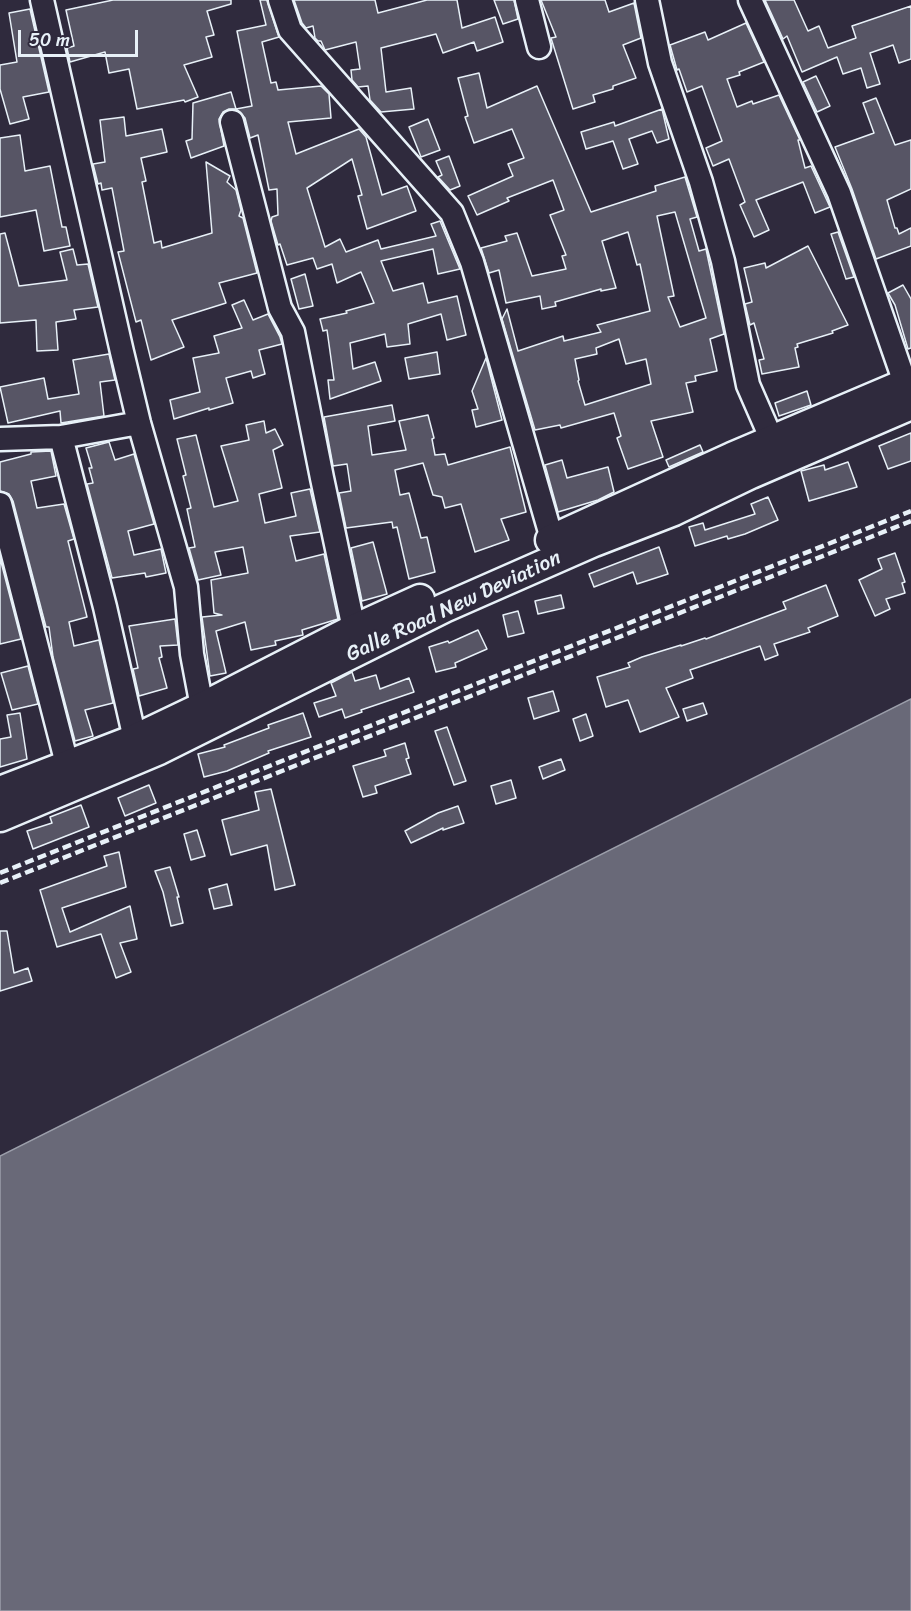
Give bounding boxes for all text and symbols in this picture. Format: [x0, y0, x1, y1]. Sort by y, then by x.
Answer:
scale bar [21, 18, 141, 56]
text: 50 m [29, 24, 70, 56]
street label: Galle Road New Deviation [343, 546, 565, 668]

